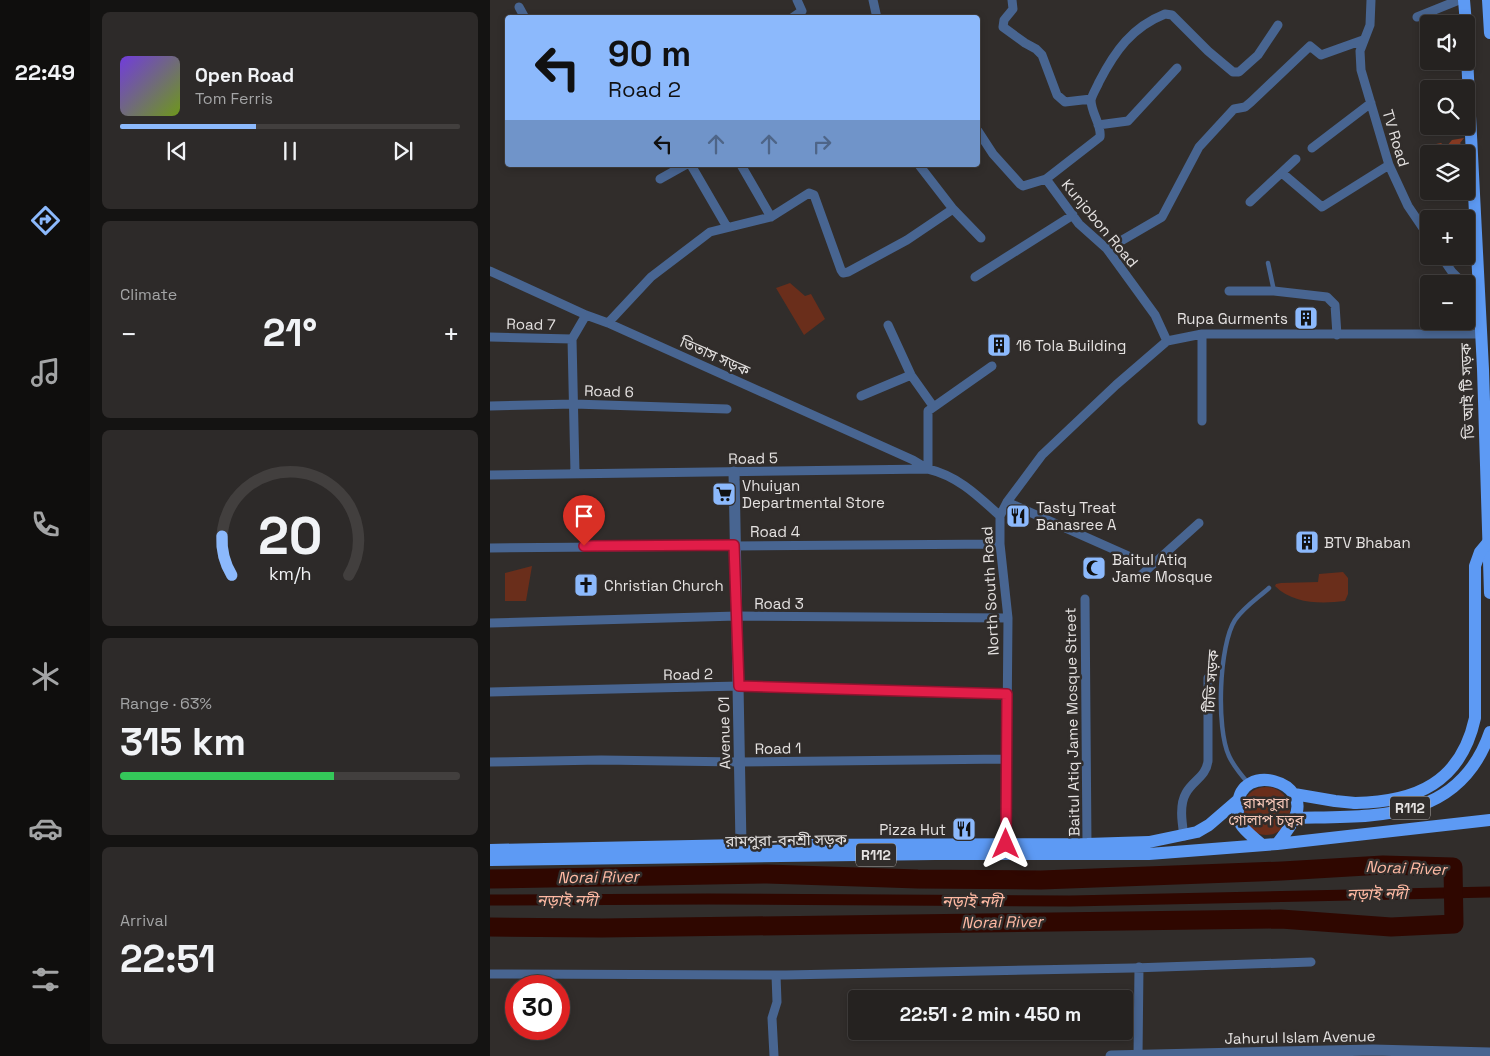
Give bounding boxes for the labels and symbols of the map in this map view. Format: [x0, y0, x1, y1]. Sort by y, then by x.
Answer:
street label: TV Road [1378, 107, 1414, 169]
street label: Kunjobon Road [1058, 175, 1142, 271]
building icon: Rupa Gurments [1293, 305, 1319, 331]
place label: Rupa Gurments [1177, 309, 1288, 328]
street label: Road 7 [506, 314, 556, 334]
street label: তিতাস সড়ক [676, 332, 754, 380]
building icon: 16 Tola Building [986, 332, 1012, 358]
place label: 16 Tola Building [1016, 336, 1126, 355]
street label: ডি আই টি সড়ক [1456, 342, 1478, 440]
street label: Road 6 [584, 381, 634, 401]
street label: Road 5 [728, 448, 778, 468]
place label: Vhuiyan Departmental Store [742, 476, 885, 512]
supermarket icon: Vhuiyan Departmental Store [711, 481, 737, 507]
pin [563, 495, 605, 546]
place label: Tasty Treat Banasree A [1036, 498, 1117, 534]
restaurant icon: Tasty Treat Banasree A [1005, 503, 1031, 529]
street label: Road 4 [750, 522, 800, 541]
street label: North South Road [977, 526, 1003, 656]
building icon: BTV Bhaban [1294, 529, 1320, 555]
place label: BTV Bhaban [1324, 533, 1411, 552]
place label: Baitul Atiq Jame Mosque [1112, 550, 1213, 586]
mosque icon: Baitul Atiq Jame Mosque [1081, 555, 1107, 581]
church icon: Christian Church [573, 572, 599, 598]
place label: Christian Church [604, 576, 724, 595]
street label: Road 3 [754, 594, 804, 613]
street label: Baitul Atiq Jame Mosque Street [1060, 607, 1083, 837]
street label: টিভি সড়ক [1199, 648, 1223, 714]
street label: Road 2 [663, 664, 713, 684]
street label: Avenue 01 [714, 696, 734, 770]
street label: Road 1 [754, 738, 802, 758]
park label: রামপুরা গোলাপ চত্বর [1228, 793, 1305, 829]
road number: R112 [1390, 796, 1430, 820]
restaurant icon: Pizza Hut [951, 816, 977, 842]
position arrow [979, 817, 1031, 869]
place label: Pizza Hut [879, 820, 946, 839]
street label: রামপুরা-বনশ্রী সড়ক [724, 829, 848, 851]
road number: R112 [856, 844, 896, 866]
water label: Norai River [1365, 856, 1449, 880]
water label: Norai River [557, 866, 641, 888]
water label: নড়াই নদী [1346, 883, 1410, 905]
water label: নড়াই নদী [537, 890, 600, 911]
water label: নড়াই নদী [942, 891, 1005, 912]
water label: Norai River [961, 911, 1045, 933]
speed limit sign: 30 [505, 975, 570, 1040]
street label: Jahurul Islam Avenue [1224, 1026, 1376, 1048]

